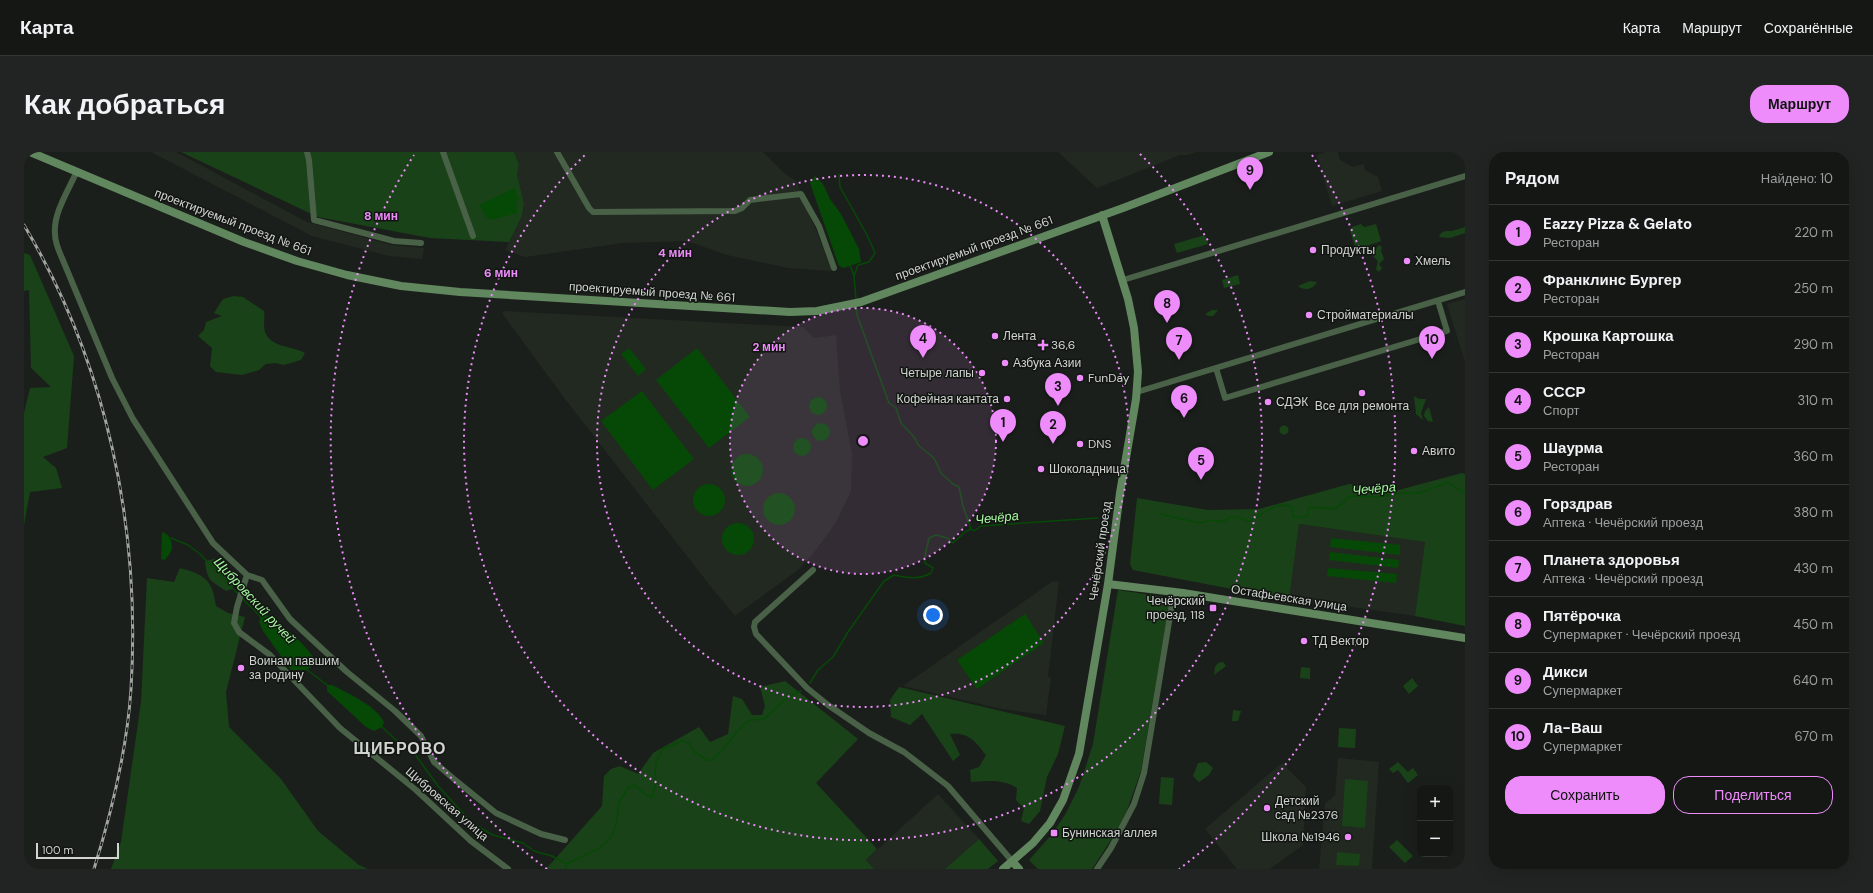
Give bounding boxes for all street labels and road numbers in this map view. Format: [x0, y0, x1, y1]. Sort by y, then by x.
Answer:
street label: проектируемый проезд № 661 [152, 185, 314, 259]
street label: проектируемый проезд № 661 [893, 212, 1055, 284]
street label: проектируемый проезд № 661 [568, 278, 736, 306]
street label: Чечёрский проезд [1085, 500, 1115, 602]
street label: Остафьевская улица [1230, 581, 1348, 615]
street label: Щибровская улица [402, 763, 492, 845]

